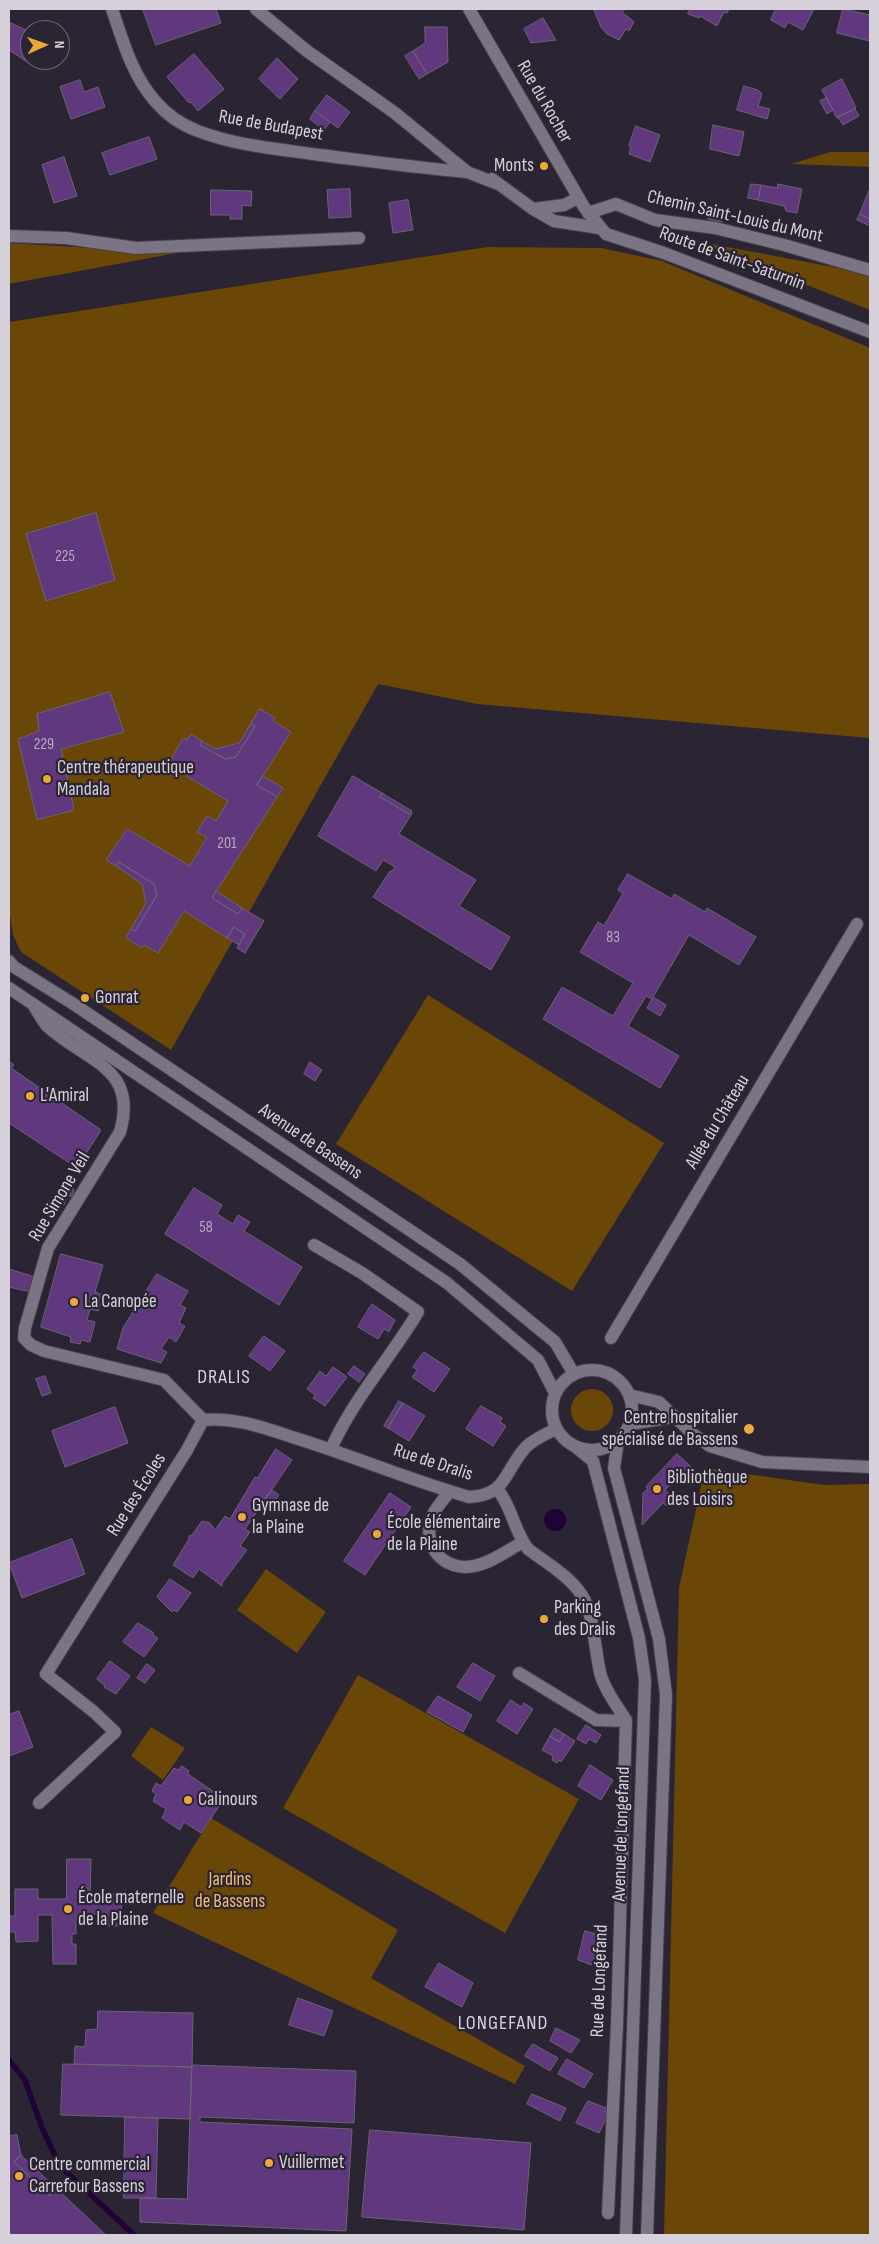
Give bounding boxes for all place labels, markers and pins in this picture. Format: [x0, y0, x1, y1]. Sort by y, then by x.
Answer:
place label: Monts [494, 155, 534, 177]
marker: Monts [538, 160, 550, 172]
place label: Centre thérapeutique Mandala [57, 757, 194, 801]
marker: Centre thérapeutique Mandala [41, 773, 53, 785]
place label: Gonrat [95, 987, 139, 1009]
marker: Gonrat [79, 992, 91, 1004]
place label: L'Amiral [40, 1085, 89, 1107]
marker: L'Amiral [24, 1090, 36, 1102]
place label: La Canopée [84, 1291, 157, 1313]
marker: La Canopée [68, 1296, 80, 1308]
place label: Centre hospitalier spécialisé de Bassens [602, 1407, 738, 1451]
marker: Centre hospitalier spécialisé de Bassens [742, 1422, 756, 1436]
place label: Bibliothèque des Loisirs [667, 1467, 747, 1511]
marker: Bibliothèque des Loisirs [651, 1483, 663, 1495]
place label: Gymnase de la Plaine [252, 1495, 329, 1539]
marker: Gymnase de la Plaine [236, 1511, 248, 1523]
place label: École élémentaire de la Plaine [387, 1512, 501, 1556]
marker: École élémentaire de la Plaine [371, 1528, 383, 1540]
place label: Parking des Dralis [554, 1597, 616, 1641]
marker: Parking des Dralis [538, 1613, 550, 1625]
place label: Calinours [198, 1789, 258, 1811]
marker: Calinours [182, 1794, 194, 1806]
place label: École maternelle de la Plaine [78, 1887, 184, 1931]
marker: École maternelle de la Plaine [62, 1903, 74, 1915]
place label: Vuillermet [279, 2152, 344, 2174]
place label: Centre commercial Carrefour Bassens [29, 2154, 150, 2198]
marker: Vuillermet [263, 2157, 275, 2169]
marker: Centre commercial Carrefour Bassens [13, 2170, 25, 2182]

